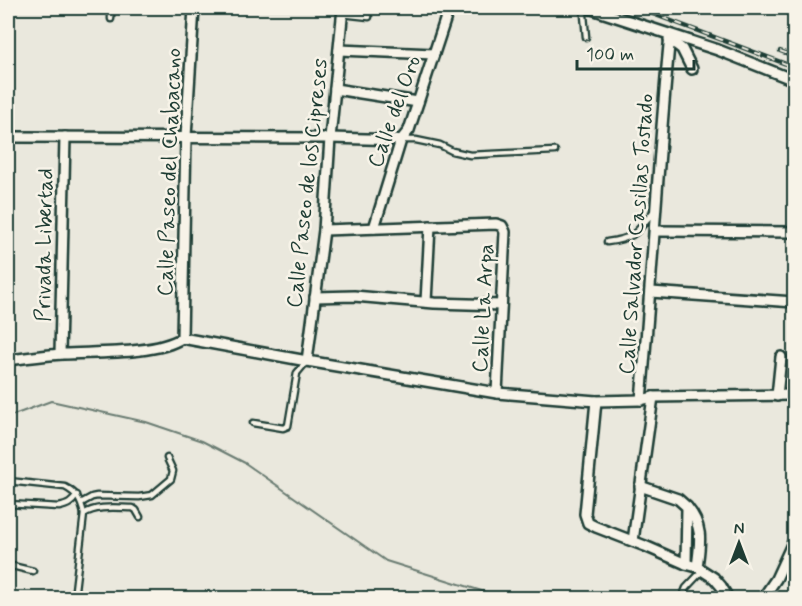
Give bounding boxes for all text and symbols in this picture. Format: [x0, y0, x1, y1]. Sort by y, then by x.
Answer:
scale bar [577, 33, 694, 71]
text: 100 m [586, 43, 634, 67]
street label: Calle Paseo del Chabacano [152, 47, 188, 297]
street label: Calle del Oro [362, 52, 428, 172]
street label: Calle Paseo de los Cipreses [281, 57, 335, 309]
street label: Calle Salvador Casillas Tostado [613, 93, 661, 375]
street label: Privada Libertad [30, 168, 60, 322]
street label: Calle La Arpa [467, 243, 501, 373]
north arrow [709, 513, 769, 573]
text: N [734, 519, 744, 540]

